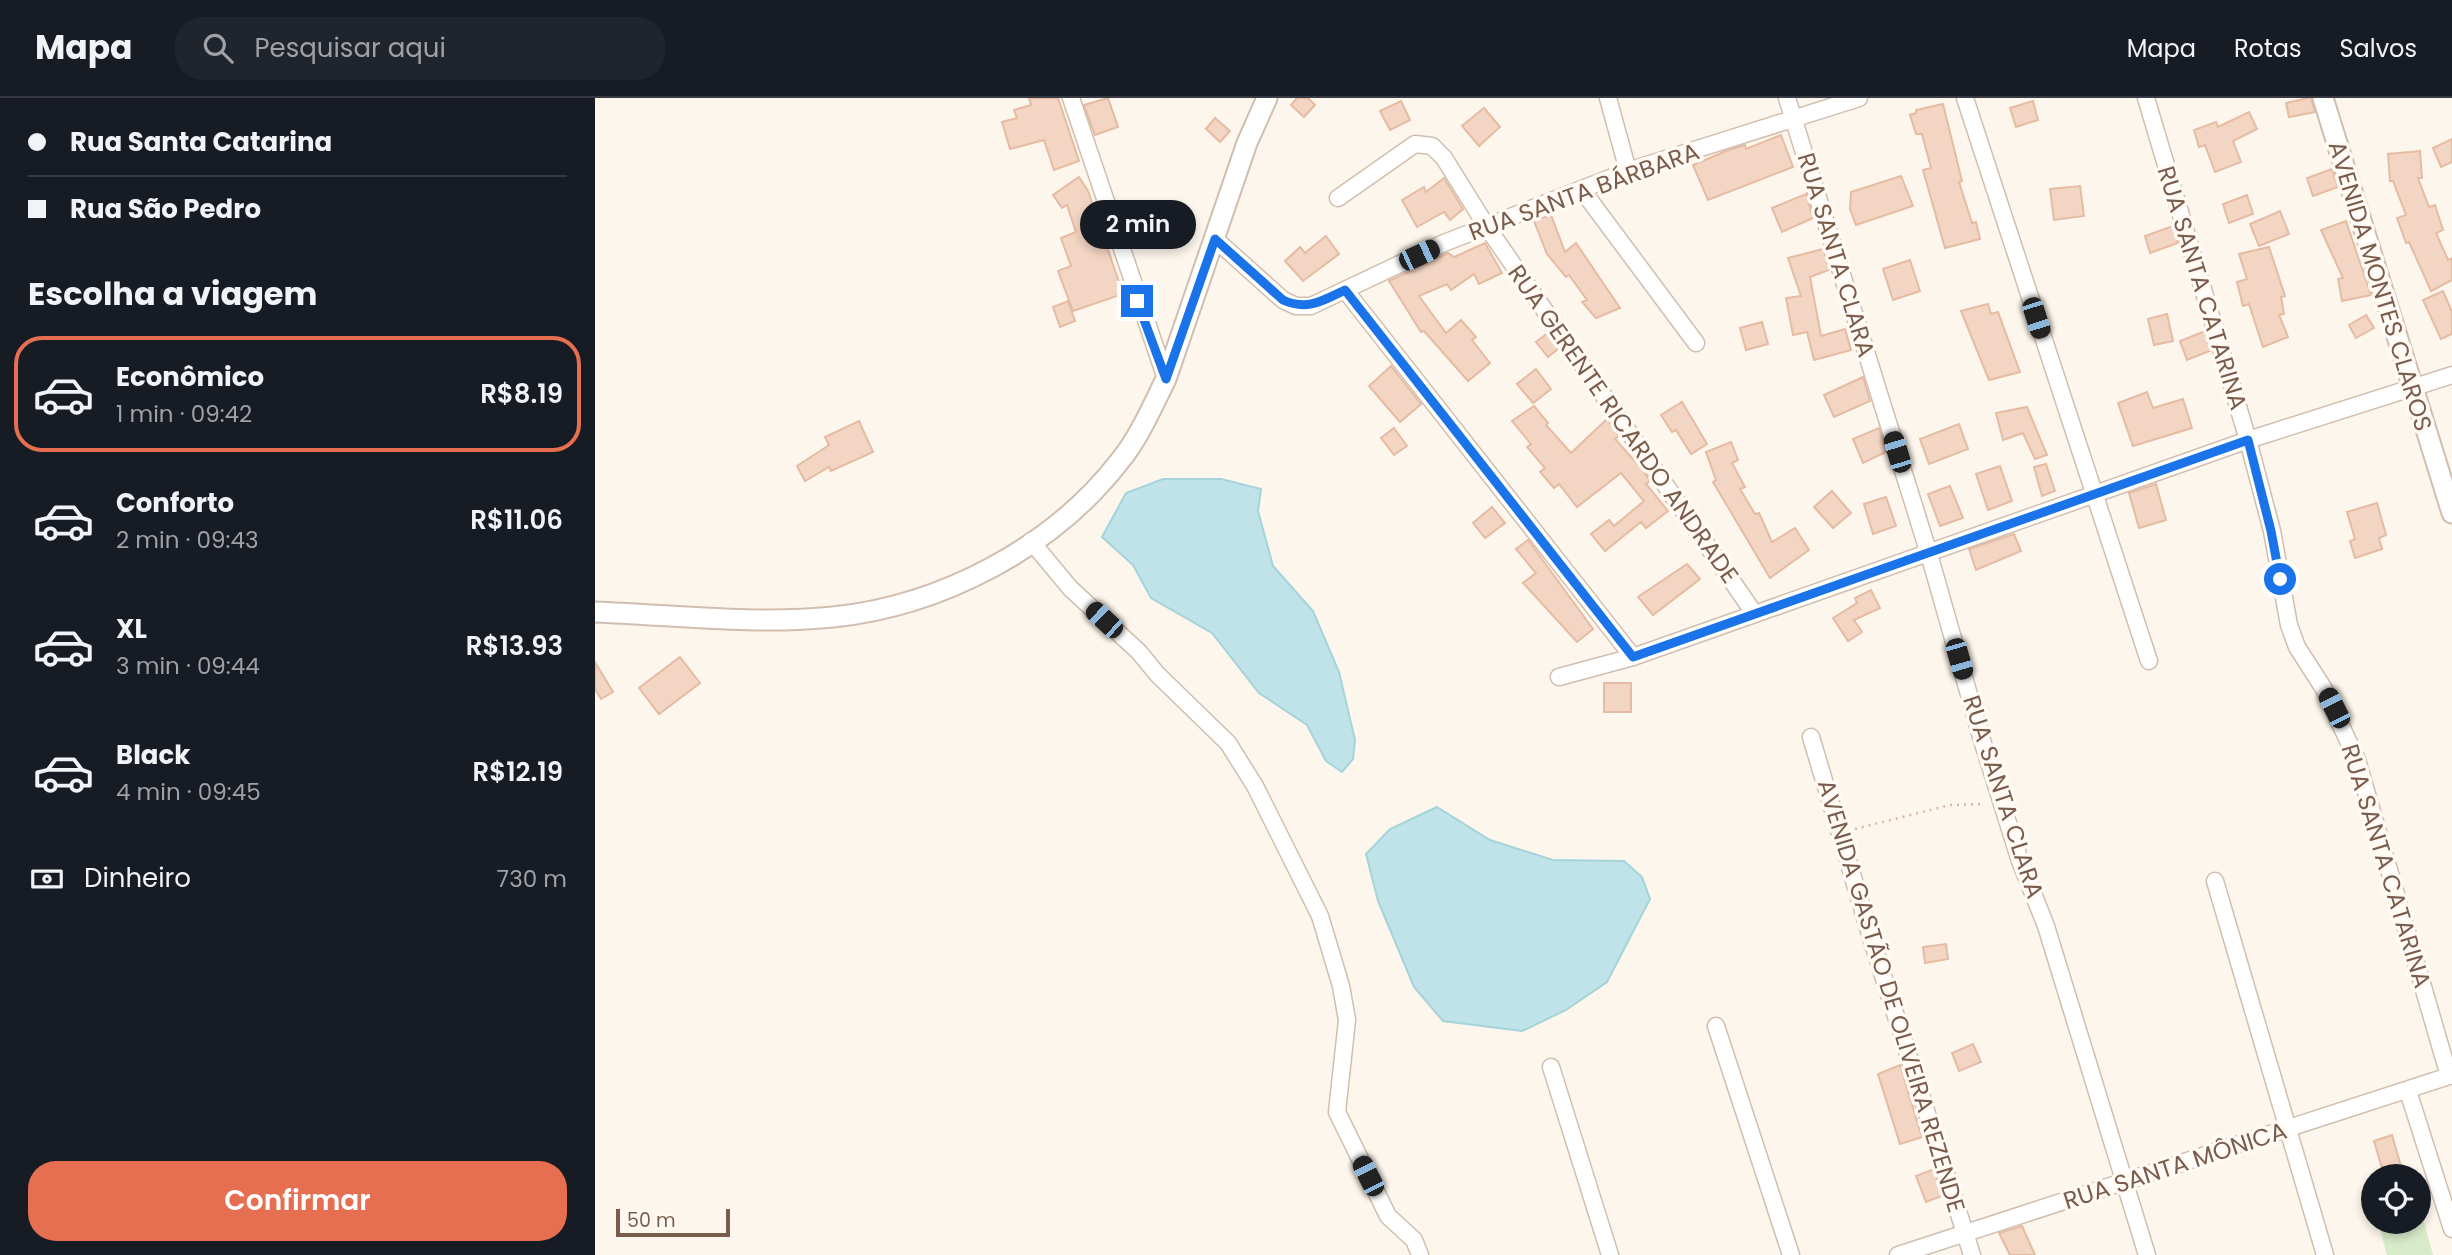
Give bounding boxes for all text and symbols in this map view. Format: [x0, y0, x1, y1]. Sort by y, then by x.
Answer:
search box [175, 17, 665, 80]
text: Mapa [35, 24, 133, 71]
icon: search [199, 29, 237, 67]
text: Pesquisar aqui [255, 30, 446, 66]
text: Mapa [2127, 32, 2196, 65]
text: Rotas [2234, 32, 2301, 65]
text: Salvos [2339, 32, 2417, 65]
text: Rua Santa Catarina [70, 124, 332, 160]
street label: RUA SANTA BÁRBARA [1464, 134, 1704, 249]
street label: AVENIDA MONTES CLAROS [2321, 137, 2440, 435]
street label: RUA SANTA CLARA [1790, 149, 1883, 361]
street label: RUA SANTA CATARINA [2150, 162, 2255, 414]
text: Rua São Pedro [70, 191, 261, 227]
callout: 2 min [1079, 200, 1195, 248]
text: 2 min [1106, 208, 1170, 240]
car [1396, 237, 1443, 273]
street label: RUA GERENTE RICARDO ANDRADE [1500, 258, 1746, 590]
text: Escolha a viagem [28, 271, 317, 316]
route end [1121, 285, 1153, 317]
car [2020, 295, 2053, 341]
text: Econômico [116, 359, 264, 395]
icon: car [32, 363, 95, 426]
text: R$8.19 [480, 376, 563, 412]
text: 1 min · 09:42 [116, 398, 252, 430]
car [1881, 429, 1914, 475]
text: Conforto [116, 485, 234, 521]
icon: car [32, 489, 95, 552]
text: R$11.06 [470, 502, 563, 538]
text: 2 min · 09:43 [116, 524, 258, 556]
route start [2264, 563, 2296, 595]
car [1082, 598, 1127, 642]
text: XL [116, 611, 147, 647]
icon: car [32, 615, 95, 678]
text: R$13.93 [466, 628, 563, 664]
car [1944, 636, 1975, 682]
text: 3 min · 09:44 [116, 650, 260, 682]
car [2316, 685, 2353, 731]
street label: RUA SANTA CLARA [1955, 691, 2052, 903]
text: Black [116, 737, 190, 773]
street label: RUA SANTA CATARINA [2334, 740, 2439, 992]
icon: car [32, 741, 95, 804]
text: R$12.19 [473, 754, 563, 790]
street label: AVENIDA GASTÃO DE OLIVEIRA REZENDE [1810, 775, 1973, 1216]
text: 4 min · 09:45 [116, 776, 261, 808]
icon: cash [28, 860, 66, 898]
text: Dinheiro [84, 860, 191, 896]
text: 730 m [497, 863, 567, 895]
street label: RUA SANTA MÔNICA [2059, 1114, 2291, 1217]
car [1350, 1153, 1387, 1199]
button: Confirmar [28, 1161, 567, 1241]
map controls [2361, 1164, 2431, 1234]
button: locate [2361, 1164, 2431, 1234]
scale bar [616, 1206, 730, 1238]
text: 50 m [627, 1207, 676, 1234]

